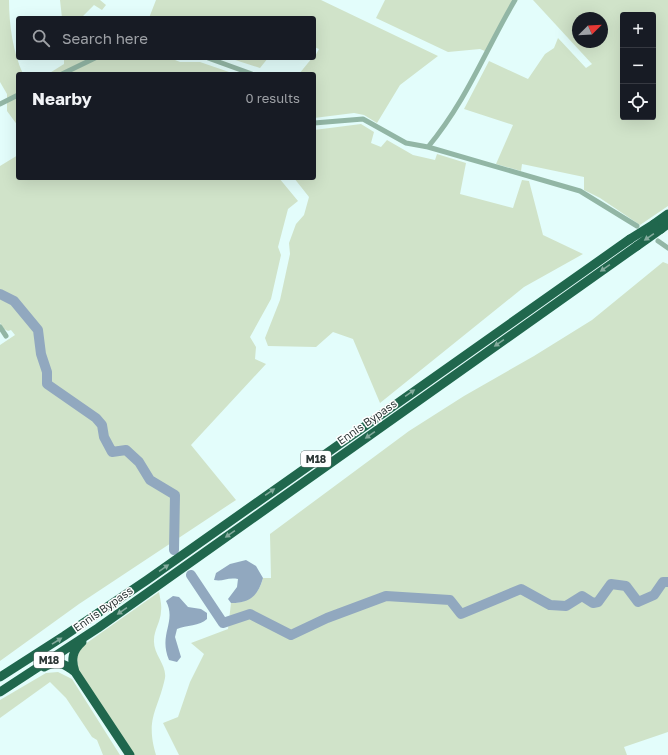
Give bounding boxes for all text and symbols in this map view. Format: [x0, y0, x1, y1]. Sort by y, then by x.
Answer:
north arrow [572, 12, 608, 48]
map controls [620, 12, 656, 120]
button: + [620, 12, 656, 48]
search box [16, 16, 316, 60]
icon: search [30, 27, 52, 49]
text: Search here [62, 29, 148, 47]
button: − [620, 48, 656, 84]
button: locate [620, 84, 656, 120]
text: Nearby [32, 88, 92, 109]
text: 0 results [245, 90, 300, 106]
one-way arrow [644, 233, 654, 241]
one-way arrow [600, 264, 610, 272]
one-way arrow [493, 339, 504, 348]
one-way arrow [405, 389, 416, 397]
street label: Ennis Bypass [334, 396, 399, 447]
one-way arrow [365, 431, 375, 439]
road number: M18 [301, 451, 331, 467]
one-way arrow [264, 488, 275, 496]
one-way arrow [224, 530, 235, 538]
one-way arrow [159, 564, 169, 572]
street label: Ennis Bypass [70, 583, 135, 634]
one-way arrow [117, 607, 127, 615]
one-way arrow [52, 637, 62, 645]
road number: M18 [34, 652, 64, 668]

